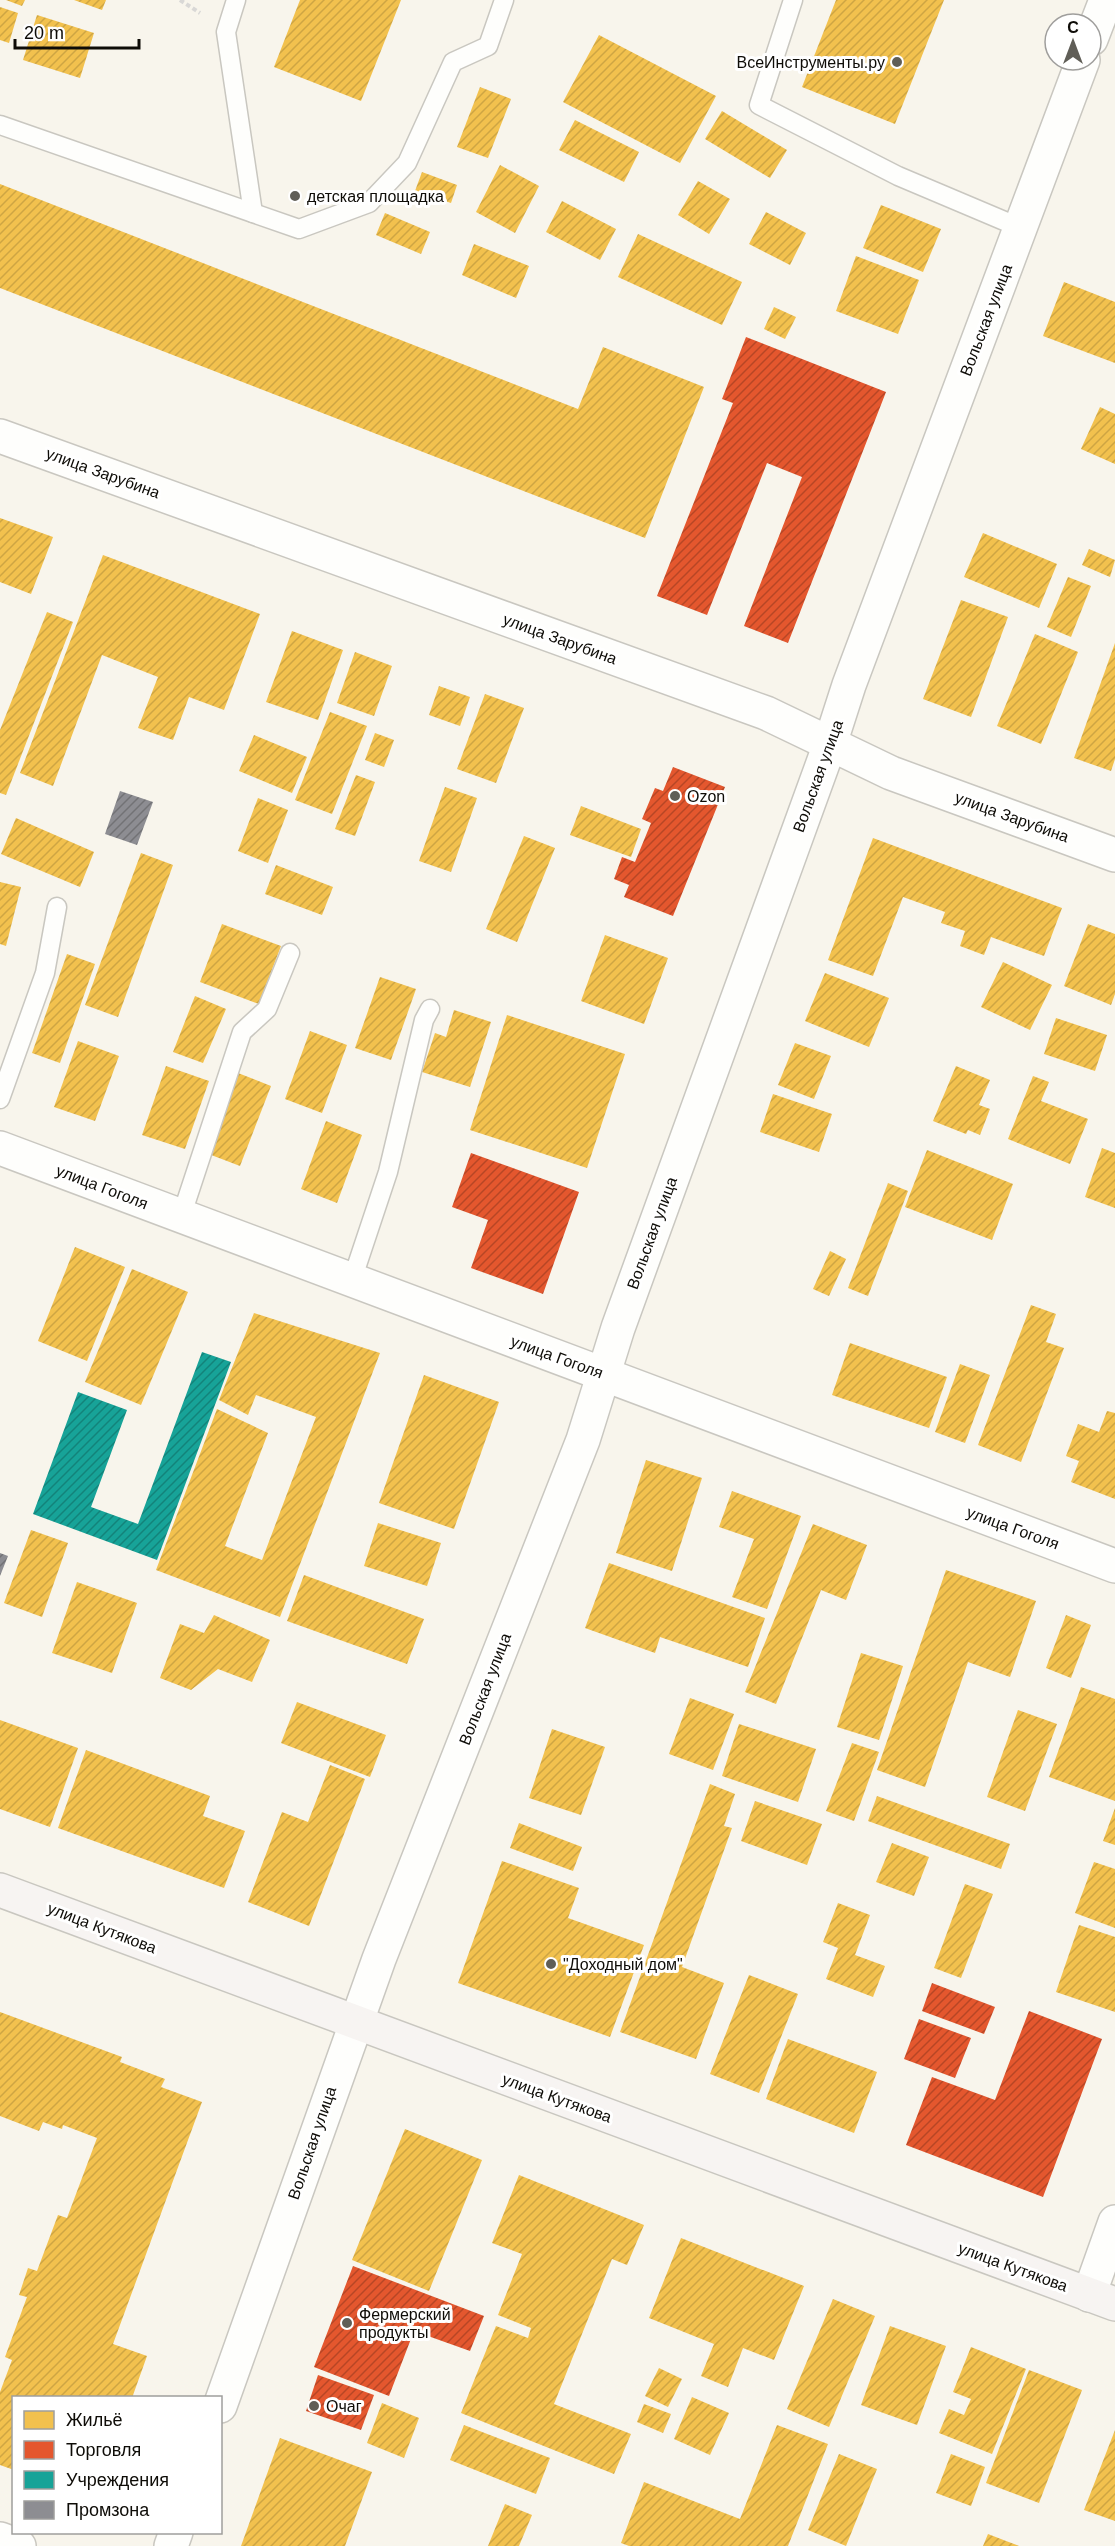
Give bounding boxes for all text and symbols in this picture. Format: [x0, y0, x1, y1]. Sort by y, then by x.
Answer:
scale bar [15, 12, 140, 50]
north arrow [1043, 12, 1103, 72]
text: С [1067, 19, 1079, 36]
text: 20 m [24, 23, 64, 43]
place label: ВсеИнструменты.ру [737, 54, 885, 71]
marker: ВсеИнструменты.ру [890, 55, 904, 69]
place label: детская площадка [307, 188, 444, 205]
marker: детская площадка [288, 189, 302, 203]
street label: Вольская улица [957, 262, 1015, 378]
street label: улица Зарубина [44, 445, 162, 501]
street label: улица Зарубина [501, 611, 619, 667]
street label: Вольская улица [790, 717, 846, 834]
place label: Ozon [687, 788, 725, 805]
marker: Ozon [668, 789, 682, 803]
street label: улица Зарубина [953, 789, 1071, 845]
street label: улица Гоголя [54, 1162, 150, 1212]
street label: Вольская улица [624, 1174, 680, 1291]
street label: улица Гоголя [509, 1332, 605, 1382]
street label: улица Гоголя [965, 1503, 1061, 1553]
street label: Вольская улица [456, 1631, 514, 1747]
street label: улица Кутякова [45, 1899, 159, 1957]
place label: "Доходный дом" [563, 1956, 683, 1973]
marker: "Доходный дом" [544, 1957, 558, 1971]
street label: улица Кутякова [500, 2070, 614, 2126]
street label: Вольская улица [285, 2084, 339, 2202]
street label: улица Кутякова [956, 2239, 1070, 2295]
place label: Фермерский продукты [359, 2306, 451, 2341]
marker: Фермерский продукты [340, 2316, 354, 2330]
legend [12, 2396, 222, 2534]
place label: Очаг [326, 2398, 362, 2415]
marker: Очаг [307, 2399, 321, 2413]
text: Жильё [66, 2410, 123, 2430]
text: Торговля [66, 2440, 141, 2460]
text: Учреждения [66, 2470, 169, 2490]
text: Промзона [66, 2500, 150, 2520]

